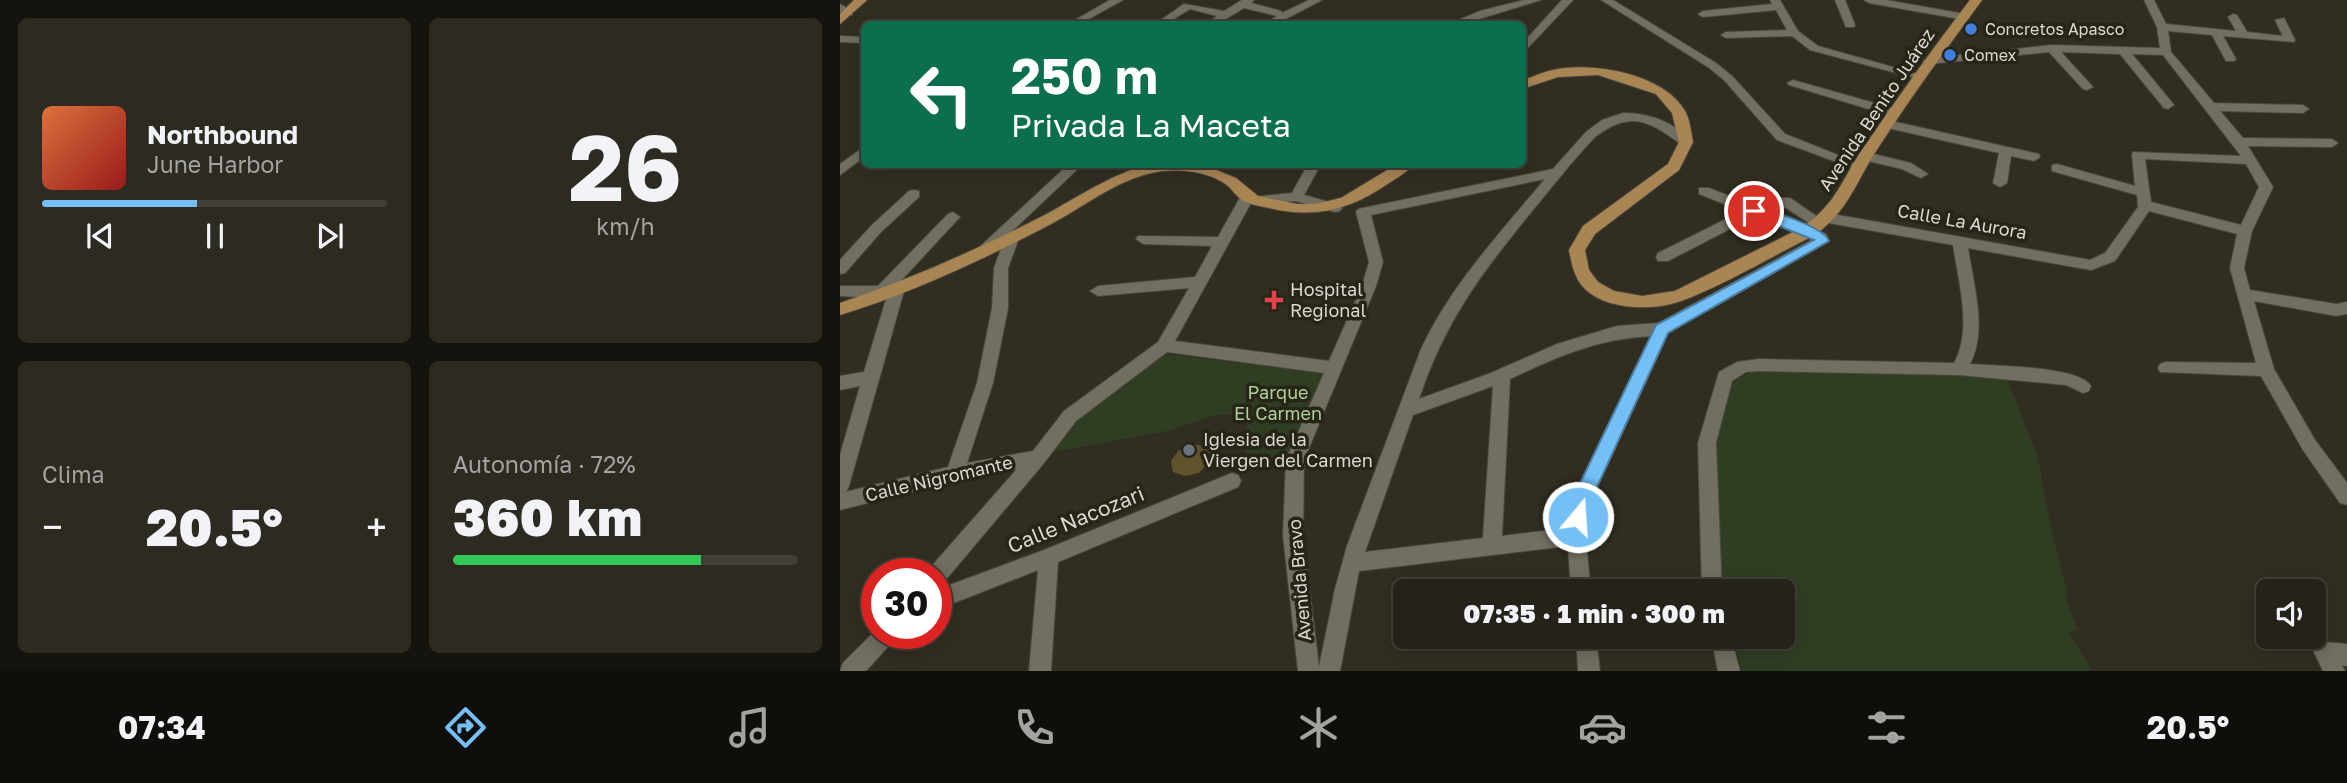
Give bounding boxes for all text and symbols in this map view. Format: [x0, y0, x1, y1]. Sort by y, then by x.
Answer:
place label: Concretos Apasco [1985, 19, 2124, 39]
marker: Concretos Apasco [1963, 21, 1979, 37]
street label: Avenida Benito Juárez [1814, 24, 1939, 195]
place label: Comex [1964, 45, 2017, 65]
text: 250 m [1011, 46, 1158, 105]
marker: Comex [1942, 47, 1958, 63]
icon: left [896, 49, 987, 140]
text: Privada La Maceta [1011, 106, 1291, 144]
text: 26 [569, 112, 682, 221]
text: Northbound [147, 119, 298, 150]
text: June Harbor [147, 150, 283, 178]
pin [1724, 181, 1784, 241]
icon: arrive [1735, 192, 1773, 230]
street label: Calle La Aurora [1896, 199, 2029, 243]
text: km/h [596, 212, 655, 240]
icon: previous [81, 217, 119, 255]
icon: pause [196, 217, 234, 255]
icon: next [311, 217, 349, 255]
place label: Hospital Regional [1290, 278, 1366, 321]
marker: Hospital Regional [1264, 290, 1284, 310]
park label: Parque El Carmen [1234, 381, 1322, 424]
place label: Iglesia de la Viergen del Carmen [1203, 428, 1373, 471]
marker: Iglesia de la Viergen del Carmen [1181, 442, 1197, 458]
text: Autonomía · 72% [453, 450, 636, 478]
street label: Calle Nigromante [863, 450, 1015, 506]
text: Clima [42, 460, 105, 488]
street label: Calle Nacozari [1003, 480, 1148, 558]
position arrow [1541, 480, 1615, 554]
text: 360 km [453, 485, 642, 547]
text: 20.5° [146, 495, 283, 557]
text: − [42, 504, 63, 549]
text: + [366, 504, 387, 549]
street label: Avenida Bravo [1283, 518, 1315, 642]
speed limit sign: 30 [861, 558, 952, 649]
map controls [2256, 579, 2326, 649]
button: sound [2256, 579, 2326, 649]
text: 07:35 · 1 min · 300 m [1463, 598, 1725, 629]
icon: directions [441, 703, 490, 752]
icon: music [725, 703, 774, 752]
icon: phone [1010, 703, 1059, 752]
icon: climate [1294, 703, 1343, 752]
icon: car [1578, 703, 1627, 752]
icon: filters [1862, 703, 1911, 752]
text: 07:34 [118, 708, 206, 746]
text: 20.5° [2147, 708, 2229, 746]

